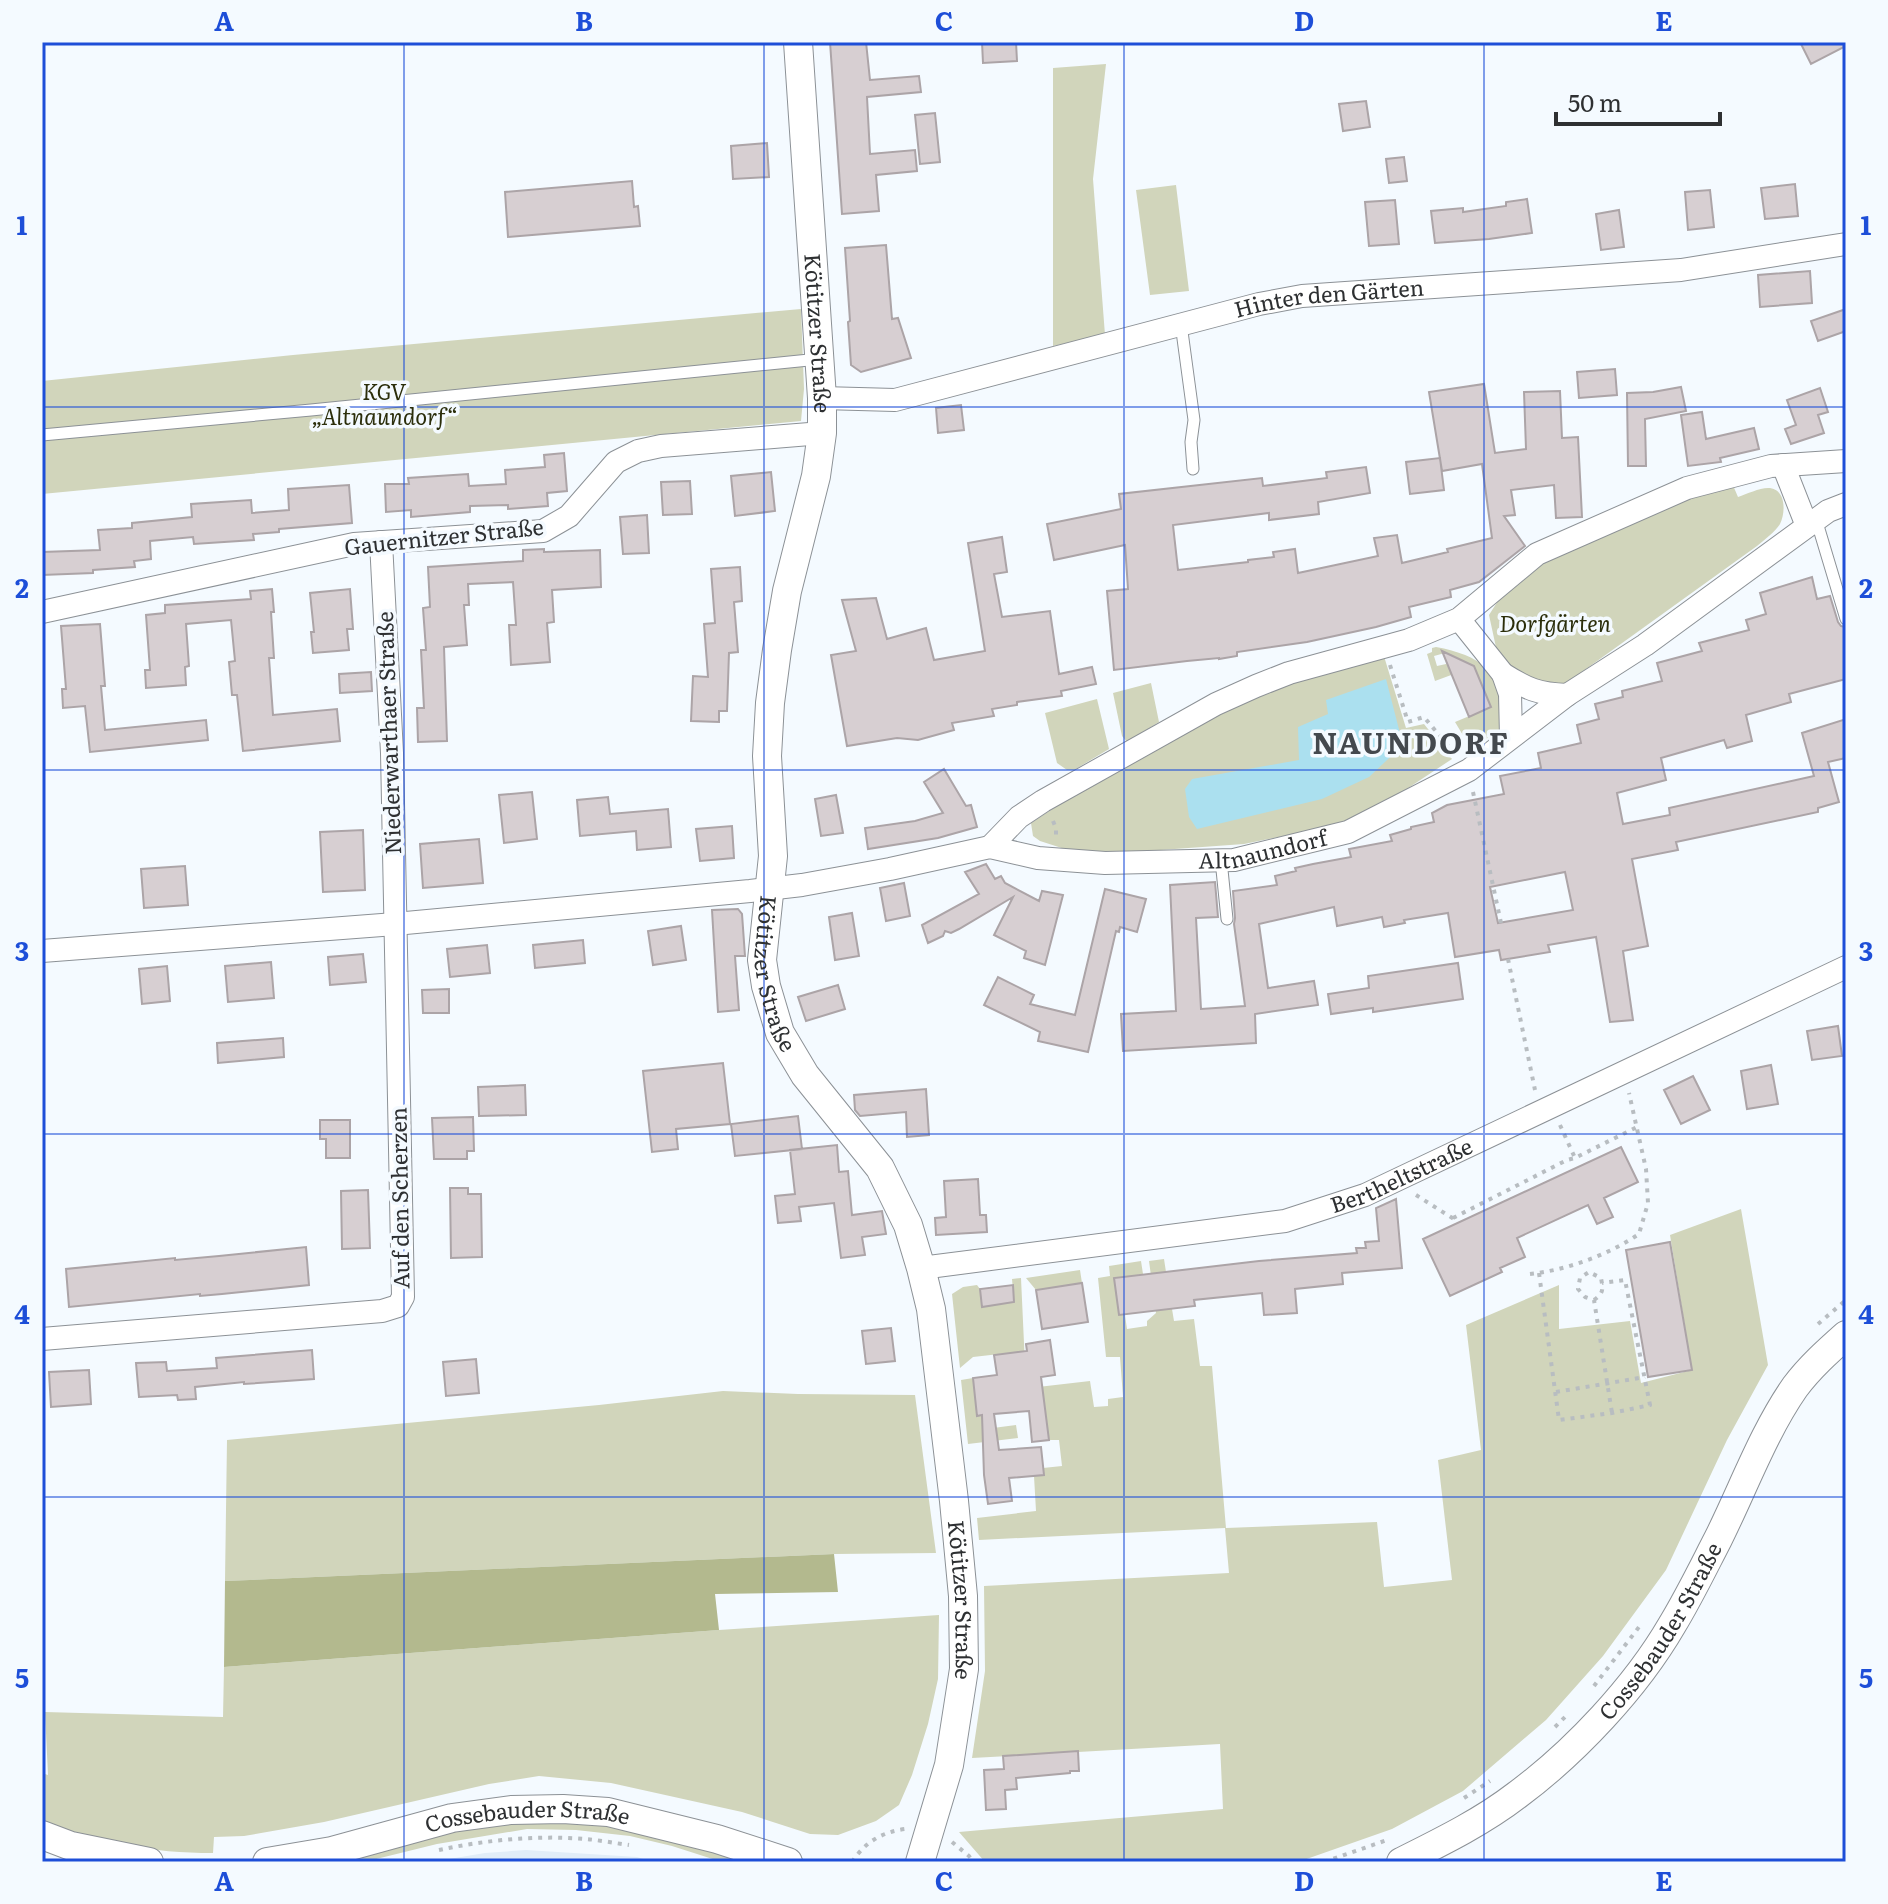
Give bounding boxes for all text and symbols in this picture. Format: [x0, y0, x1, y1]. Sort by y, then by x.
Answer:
text: A [214, 0, 234, 39]
text: B [575, 0, 593, 39]
text: C [935, 0, 953, 39]
text: D [1294, 0, 1314, 39]
text: E [1655, 0, 1673, 39]
scale bar [1556, 76, 1720, 126]
text: 50 m [1568, 84, 1622, 119]
text: 1 [17, 204, 28, 243]
text: 1 [1861, 204, 1872, 243]
street label: Kötitzer Straße [797, 252, 840, 413]
street label: Hinter den Gärten [1230, 270, 1425, 325]
park label: KGV „Altnaundorf“ [311, 374, 457, 432]
street label: Gauernitzer Straße [343, 509, 545, 562]
text: 2 [15, 567, 29, 606]
text: 2 [1859, 567, 1873, 606]
park label: Dorfgärten [1499, 606, 1611, 639]
street label: Niederwarthaer Straße [367, 611, 408, 855]
district label: NAUNDORF [1312, 719, 1510, 763]
street label: Altnaundorf [1198, 819, 1332, 876]
street label: Kötitzer Straße [747, 894, 806, 1058]
text: 3 [15, 930, 29, 969]
text: 3 [1859, 930, 1873, 969]
street label: Auf den Scherzen [380, 1107, 417, 1289]
street label: Bertheltstraße [1326, 1128, 1477, 1220]
text: 4 [14, 1293, 30, 1332]
text: 4 [1858, 1293, 1874, 1332]
street label: Kötitzer Straße [941, 1519, 982, 1682]
street label: Cossebauder Straße [1590, 1536, 1729, 1727]
text: 5 [15, 1657, 29, 1696]
text: 5 [1859, 1657, 1873, 1696]
street label: Cossebauder Straße [421, 1791, 634, 1840]
text: A [214, 1860, 234, 1899]
text: B [575, 1860, 593, 1899]
text: C [935, 1860, 953, 1899]
text: D [1294, 1860, 1314, 1899]
text: E [1655, 1860, 1673, 1899]

